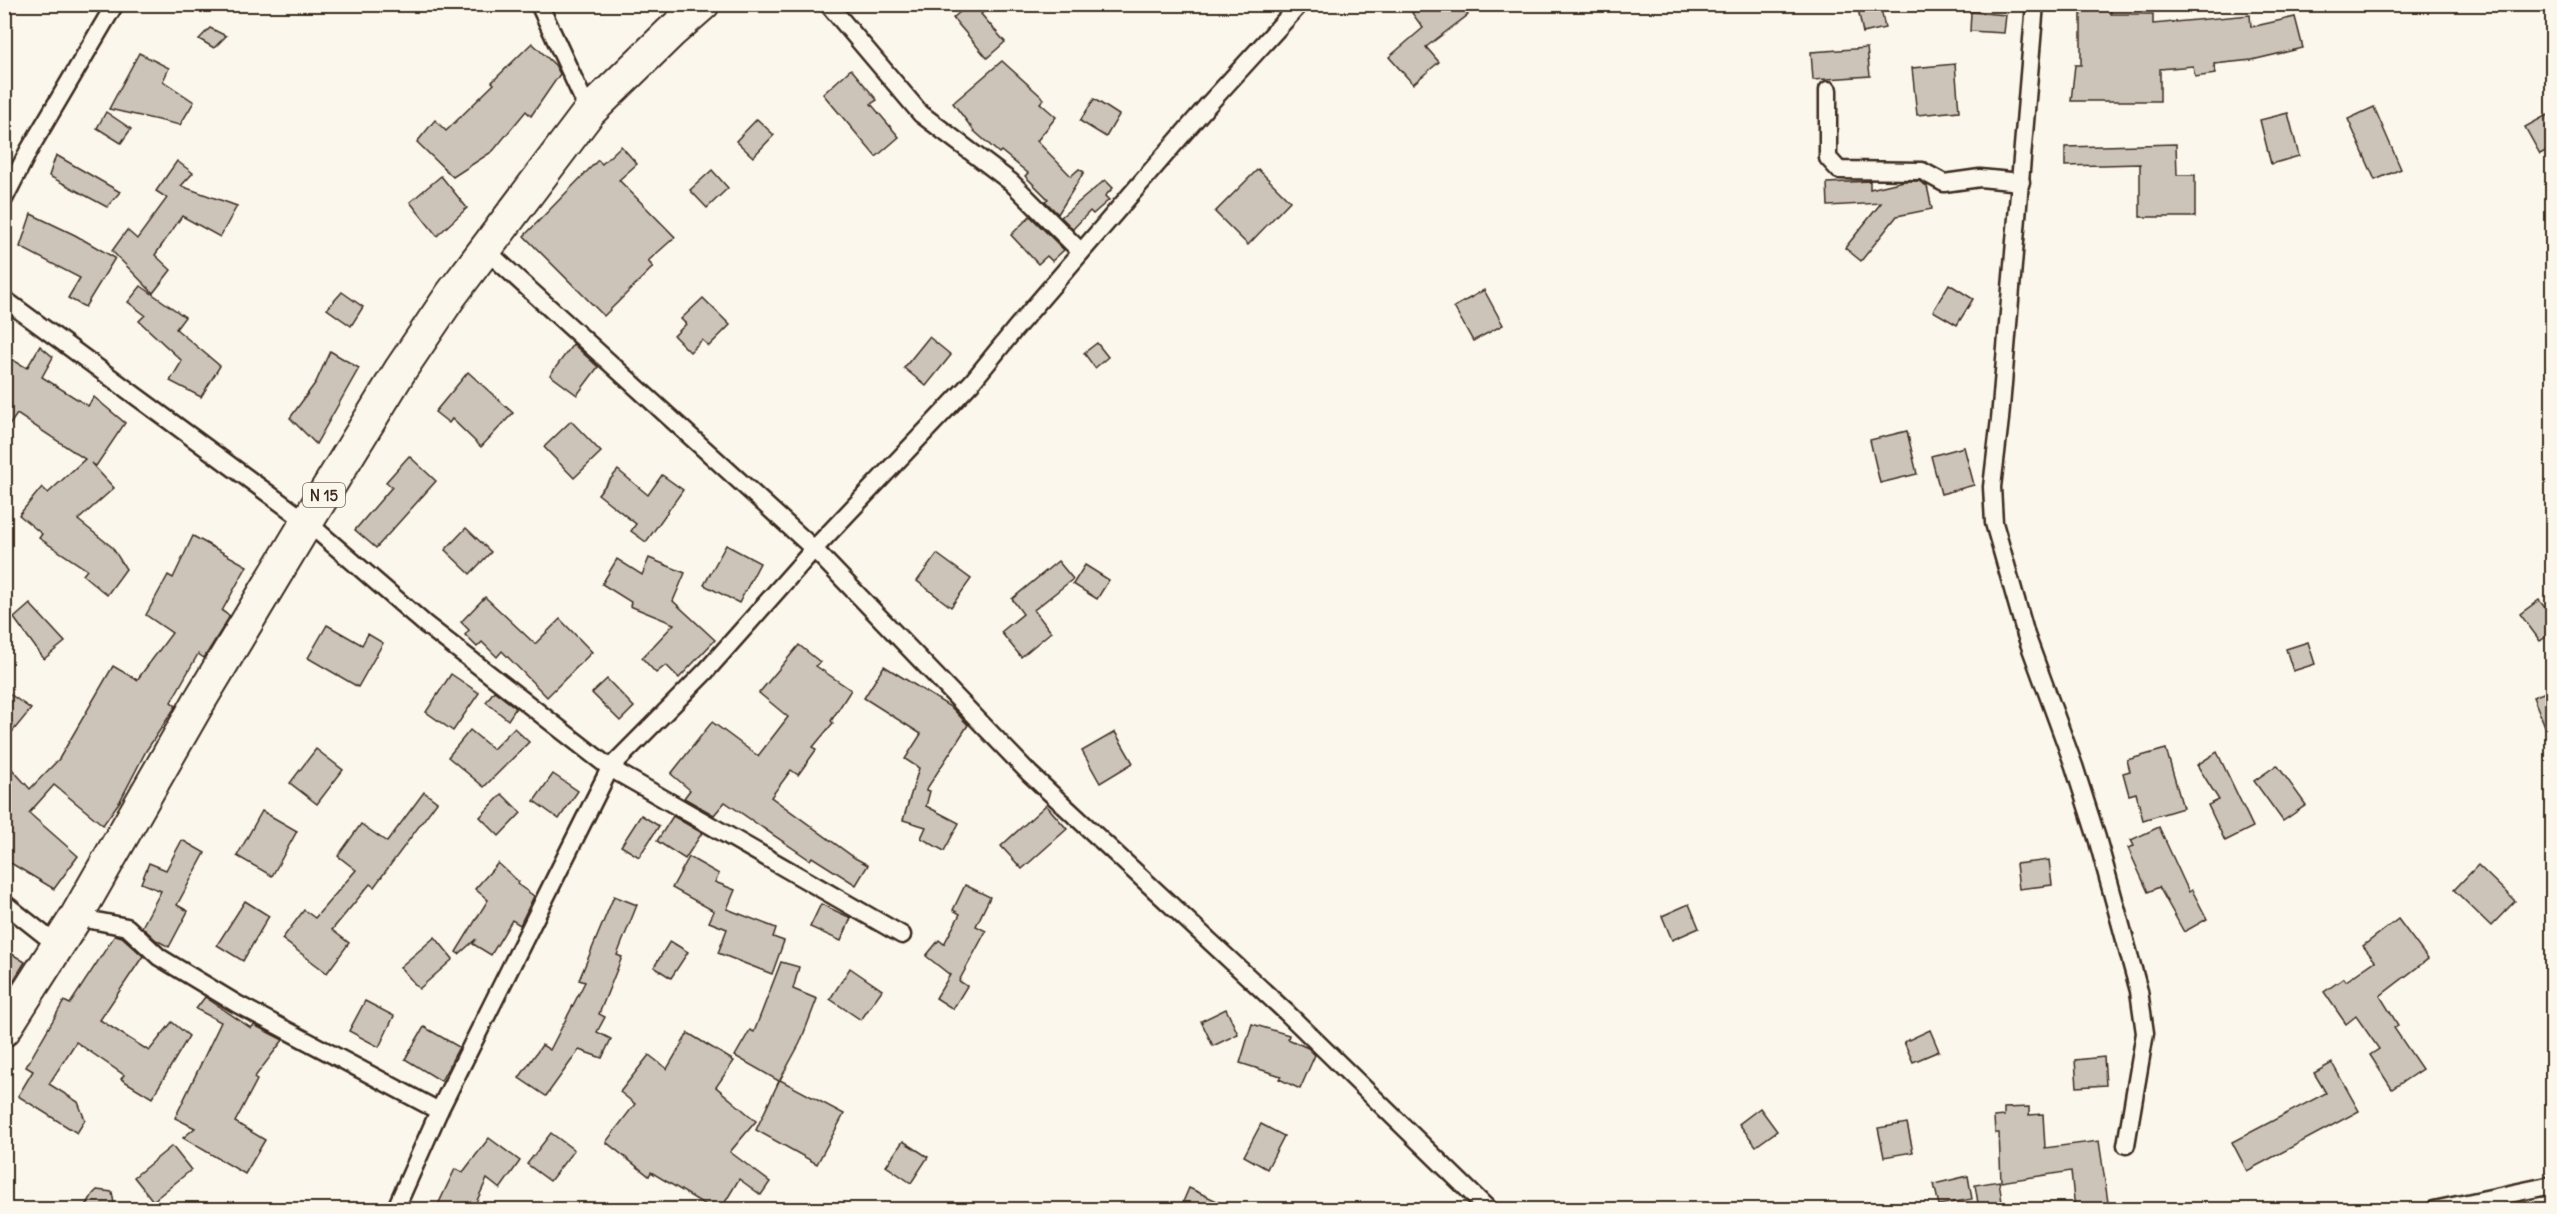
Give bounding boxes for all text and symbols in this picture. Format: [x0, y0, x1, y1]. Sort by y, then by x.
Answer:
road number: N 15 [303, 483, 345, 507]

